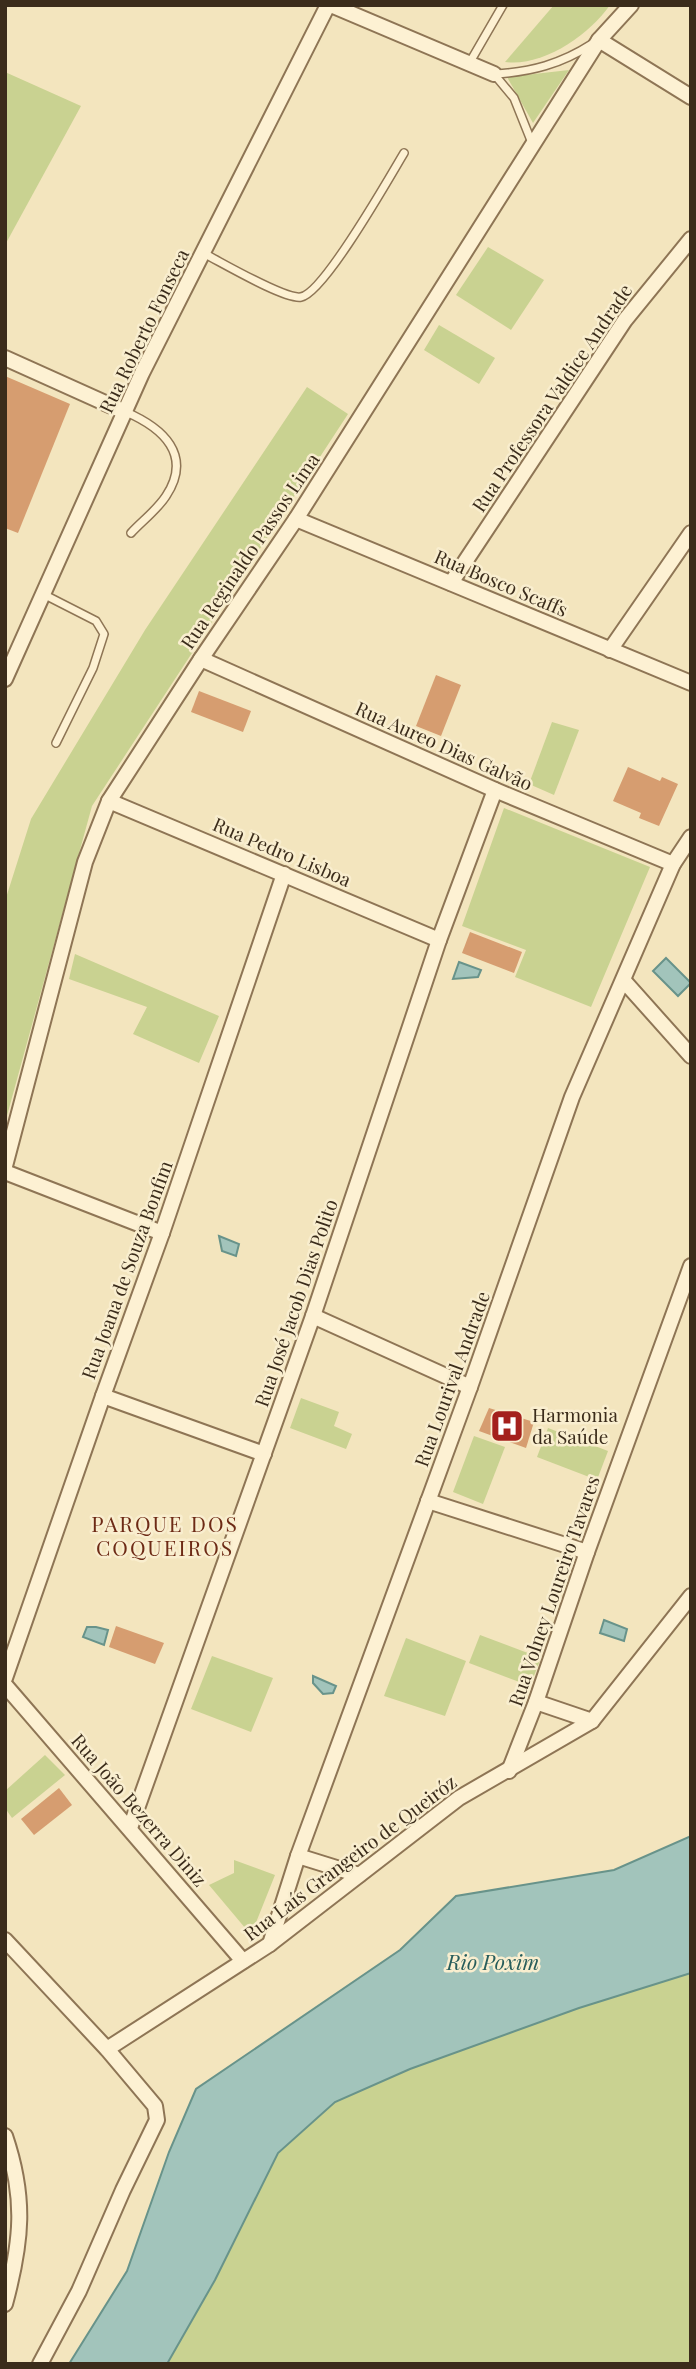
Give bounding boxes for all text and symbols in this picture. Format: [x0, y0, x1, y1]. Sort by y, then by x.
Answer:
street label: Rua Roberto Fonseca [92, 244, 194, 417]
street label: Rua Professora Valdice Andrade [465, 278, 637, 516]
street label: Rua Reginaldo Passos Lima [174, 447, 325, 654]
street label: Rua Bosco Scaffs [431, 542, 572, 622]
street label: Rua Aureo Dias Galvão [352, 694, 537, 796]
street label: Rua Pedro Lisboa [209, 810, 356, 892]
street label: Rua Joana de Souza Bonfim [74, 1157, 178, 1383]
street label: Rua José Jacob Dias Polito [247, 1195, 343, 1410]
street label: Rua Lourival Andrade [407, 1287, 495, 1470]
place label: Harmonia da Saúde [532, 1401, 618, 1449]
hospital icon: Harmonia da Saúde [488, 1407, 526, 1445]
street label: Rua Volney Loureiro Tavares [501, 1472, 605, 1709]
district label: PARQUE DOS COQUEIROS [91, 1509, 239, 1561]
street label: Rua João Bezerra Diniz [66, 1727, 213, 1891]
street label: Rua Laís Grangeiro de Queiróz [238, 1768, 461, 1946]
water label: Rio Poxim [446, 1947, 539, 1975]

